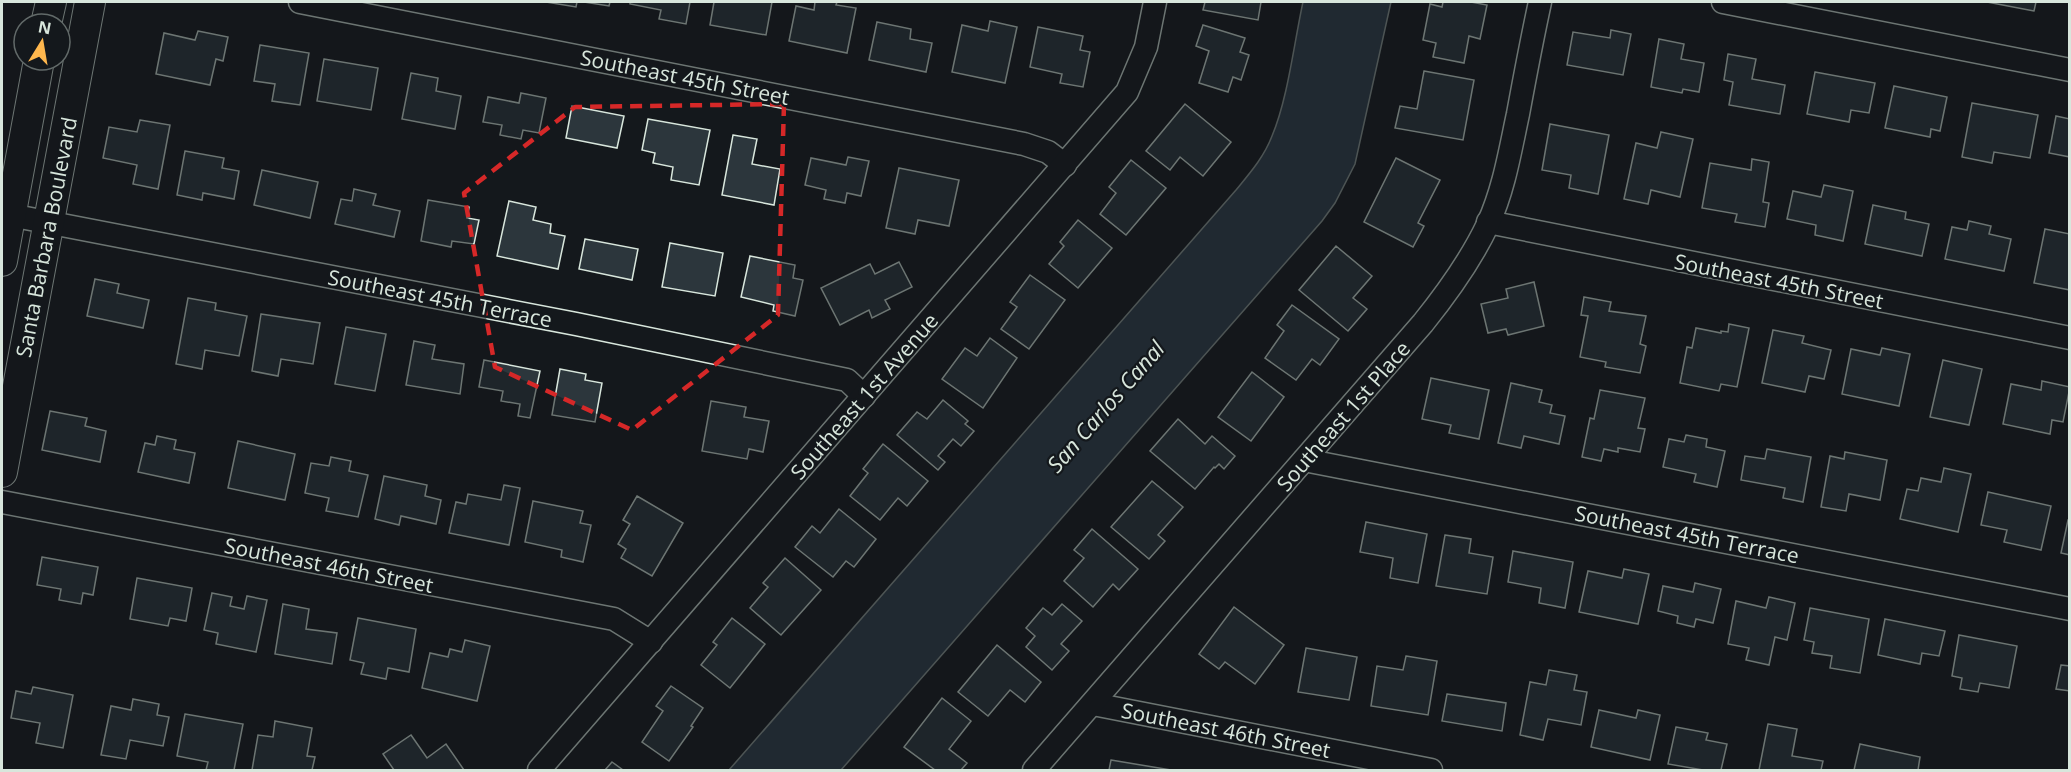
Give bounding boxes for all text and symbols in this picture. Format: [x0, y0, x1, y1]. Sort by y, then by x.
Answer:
north arrow [12, 12, 72, 72]
text: N [36, 15, 53, 39]
street label: Southeast 45th Street [578, 43, 792, 111]
street label: Santa Barbara Boulevard [9, 114, 83, 360]
street label: Southeast 45th Street [1672, 247, 1886, 315]
street label: Southeast 45th Terrace [326, 263, 554, 333]
street label: Southeast 1st Avenue [784, 307, 944, 485]
water label: San Carlos Canal [1039, 334, 1171, 478]
street label: Southeast 1st Place [1270, 335, 1416, 497]
street label: Southeast 45th Terrace [1573, 499, 1801, 569]
street label: Southeast 46th Street [222, 531, 436, 599]
street label: Southeast 46th Street [1119, 696, 1333, 764]

